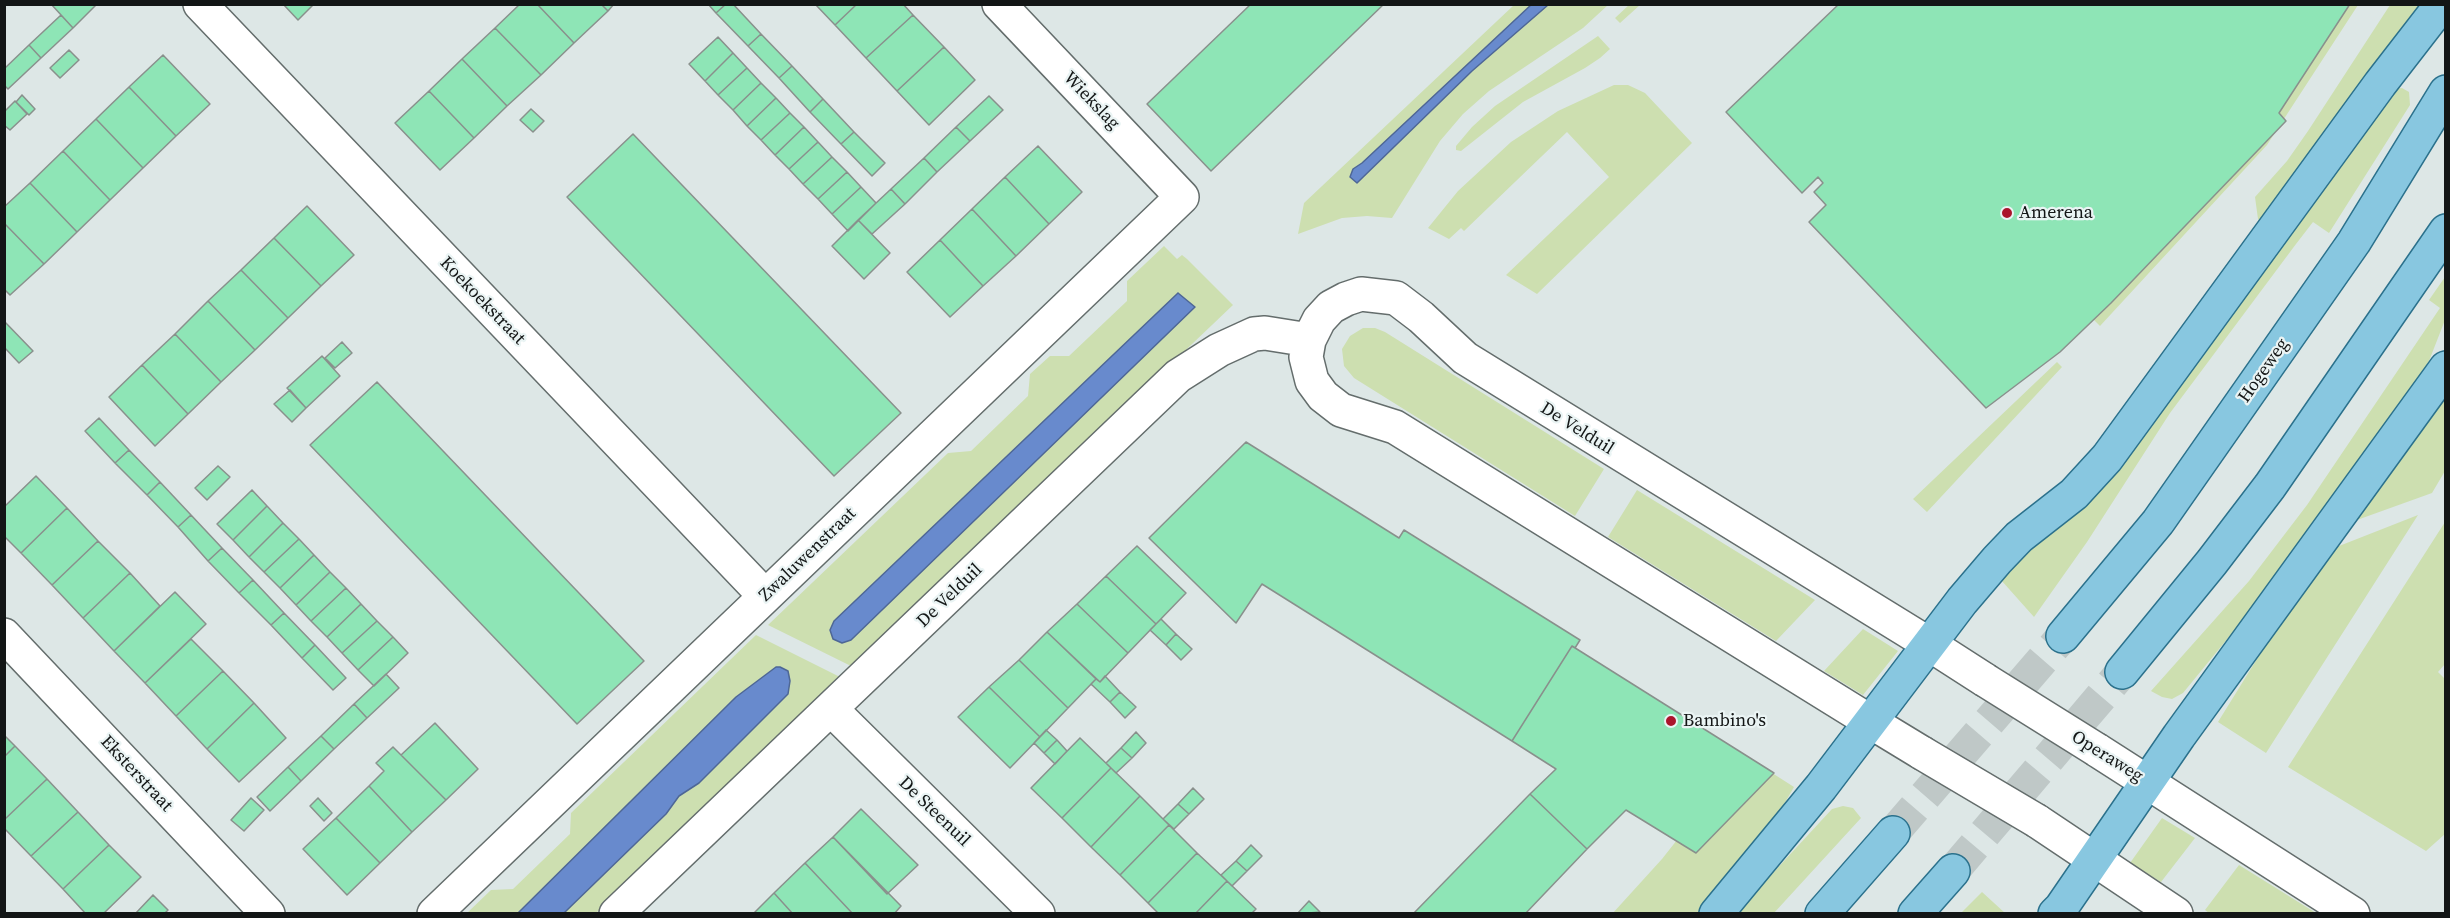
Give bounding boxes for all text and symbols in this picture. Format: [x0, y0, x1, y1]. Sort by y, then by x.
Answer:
street label: Wiekslag [1058, 68, 1124, 134]
place label: Amerena [2019, 202, 2093, 224]
marker: Amerena [2000, 206, 2014, 220]
street label: Koekoekstraat [435, 253, 529, 349]
street label: Hogeweg [2234, 335, 2294, 407]
street label: De Velduil [1536, 398, 1618, 460]
street label: Zwaluwenstraat [755, 503, 861, 607]
street label: De Velduil [913, 560, 987, 632]
place label: Bambino's [1683, 710, 1766, 732]
marker: Bambino's [1664, 714, 1678, 728]
street label: Operaweg [2067, 727, 2147, 787]
street label: Eksterstraat [95, 732, 177, 816]
street label: De Steenuil [894, 772, 974, 852]

